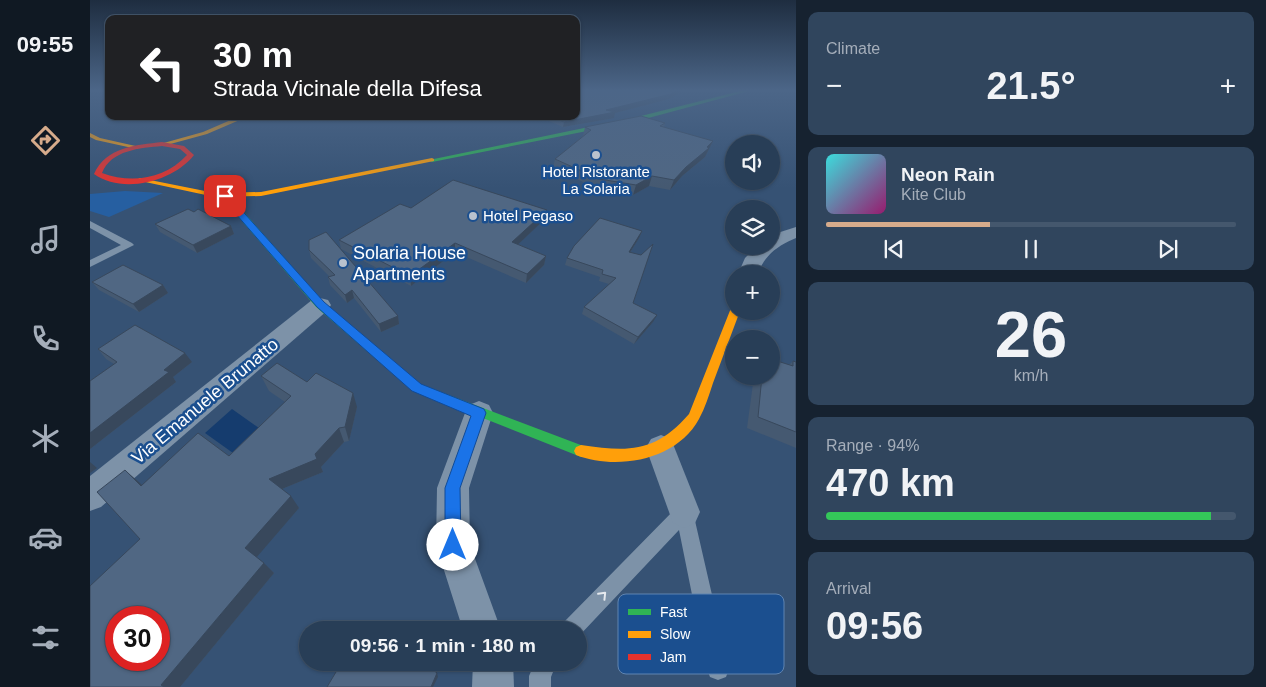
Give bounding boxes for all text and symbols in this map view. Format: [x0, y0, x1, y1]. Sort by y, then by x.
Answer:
text: 09:55 [17, 32, 73, 57]
icon: left [130, 35, 195, 100]
text: 30 m [213, 35, 293, 74]
text: Climate [826, 40, 880, 57]
text: 21.5° [986, 65, 1076, 107]
text: − [826, 70, 842, 101]
text: + [1220, 70, 1236, 101]
text: Strada Vicinale della Difesa [213, 76, 482, 101]
icon: directions [28, 123, 63, 158]
map controls [725, 135, 780, 385]
button: sound [725, 135, 780, 190]
marker: Hotel Ristorante La Solaria [590, 149, 602, 161]
place label: Hotel Ristorante La Solaria [542, 163, 650, 197]
text: Neon Rain [901, 164, 995, 185]
pin [204, 175, 246, 217]
icon: arrive [211, 182, 239, 210]
text: Kite Club [901, 186, 966, 203]
button: layers [725, 200, 780, 255]
place label: Hotel Pegaso [483, 207, 573, 224]
marker: Hotel Pegaso [467, 210, 479, 222]
icon: music [28, 222, 63, 257]
icon: previous [880, 235, 908, 263]
icon: pause [1017, 235, 1045, 263]
icon: next [1154, 235, 1182, 263]
place label: Solaria House Apartments [353, 243, 466, 284]
marker: Solaria House Apartments [337, 257, 349, 269]
button: + [725, 265, 780, 320]
text: 26 [995, 298, 1067, 371]
icon: phone [28, 321, 63, 356]
button: − [725, 330, 780, 385]
street label: Via Emanuele Brunatto [128, 334, 282, 468]
text: km/h [1014, 367, 1048, 384]
icon: climate [28, 421, 63, 456]
text: Range · 94% [826, 437, 919, 454]
text: 470 km [826, 462, 955, 504]
position arrow [426, 518, 478, 570]
icon: car [28, 520, 63, 555]
text: Arrival [826, 580, 871, 597]
one-way arrow [598, 592, 607, 601]
legend [618, 594, 784, 674]
text: Fast [660, 604, 687, 620]
text: 09:56 [826, 605, 923, 647]
speed limit sign: 30 [105, 606, 170, 671]
icon: filters [28, 620, 63, 655]
text: Slow [660, 626, 691, 642]
text: 09:56 · 1 min · 180 m [350, 635, 536, 656]
text: Jam [660, 649, 686, 665]

